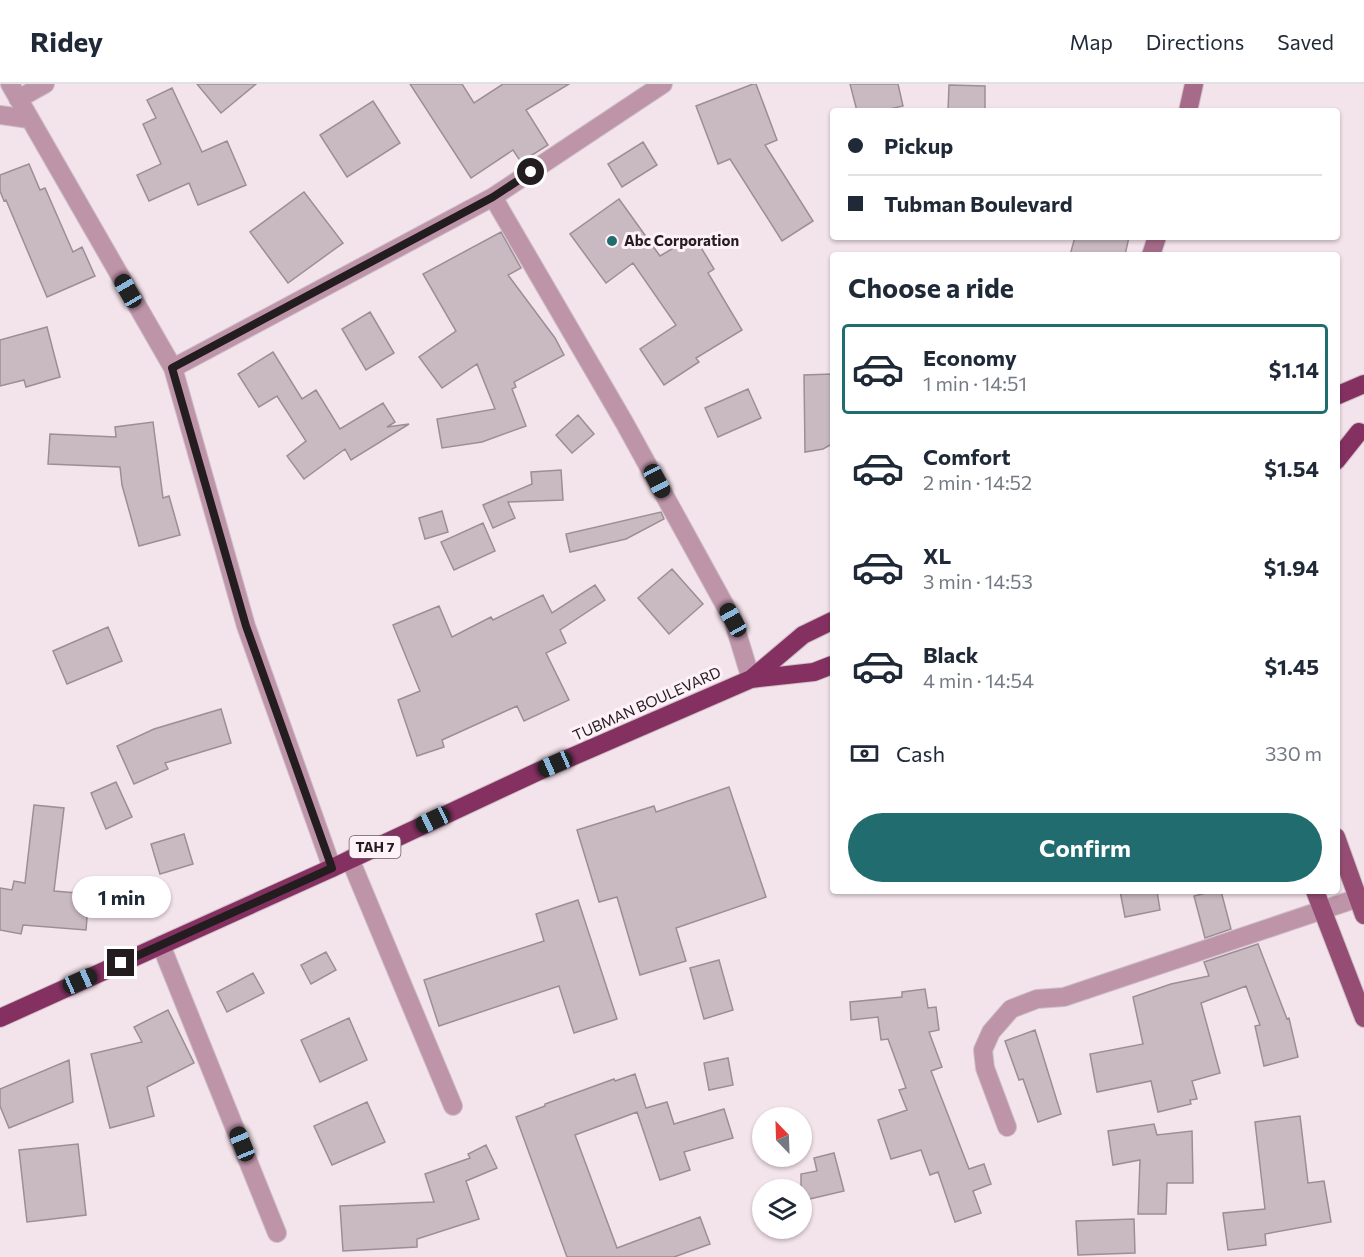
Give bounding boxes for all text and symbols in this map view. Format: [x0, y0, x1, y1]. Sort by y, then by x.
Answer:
text: Ridey [30, 24, 103, 58]
text: Map [1070, 29, 1113, 54]
text: Directions [1146, 29, 1244, 54]
text: Saved [1277, 29, 1334, 54]
text: Pickup [884, 132, 953, 159]
route start [517, 158, 544, 185]
text: Tubman Boulevard [884, 190, 1073, 217]
place label: Abc Corporation [624, 231, 739, 249]
marker: Abc Corporation [605, 234, 619, 248]
car [111, 271, 145, 311]
text: Choose a ride [848, 271, 1014, 304]
icon: car [851, 342, 905, 396]
text: Economy [923, 344, 1017, 371]
text: $1.14 [1269, 356, 1319, 383]
text: 1 min · 14:51 [923, 371, 1027, 395]
icon: car [851, 441, 905, 495]
text: Comfort [923, 443, 1011, 470]
text: $1.54 [1264, 455, 1319, 482]
car [641, 461, 673, 501]
text: 2 min · 14:52 [923, 470, 1032, 494]
icon: car [851, 540, 905, 594]
text: XL [923, 542, 951, 569]
text: $1.94 [1264, 554, 1319, 581]
text: 3 min · 14:53 [923, 569, 1033, 593]
car [716, 600, 750, 640]
icon: car [851, 639, 905, 693]
text: Black [923, 641, 978, 668]
text: $1.45 [1264, 653, 1319, 680]
street label: TUBMAN BOULEVARD [570, 662, 723, 744]
text: 4 min · 14:54 [923, 668, 1034, 692]
icon: cash [848, 737, 881, 770]
text: Cash [896, 740, 945, 767]
text: 330 m [1265, 741, 1322, 765]
car [535, 748, 575, 780]
car [413, 804, 453, 836]
button: Confirm [848, 813, 1322, 882]
road number: TAH 7 [350, 836, 400, 858]
callout: 1 min [72, 876, 170, 918]
text: 1 min [98, 885, 145, 909]
route end [107, 949, 134, 976]
car [60, 965, 100, 997]
north arrow [752, 1107, 812, 1167]
map controls [752, 1107, 812, 1239]
car [227, 1124, 257, 1164]
button: layers [752, 1179, 812, 1239]

